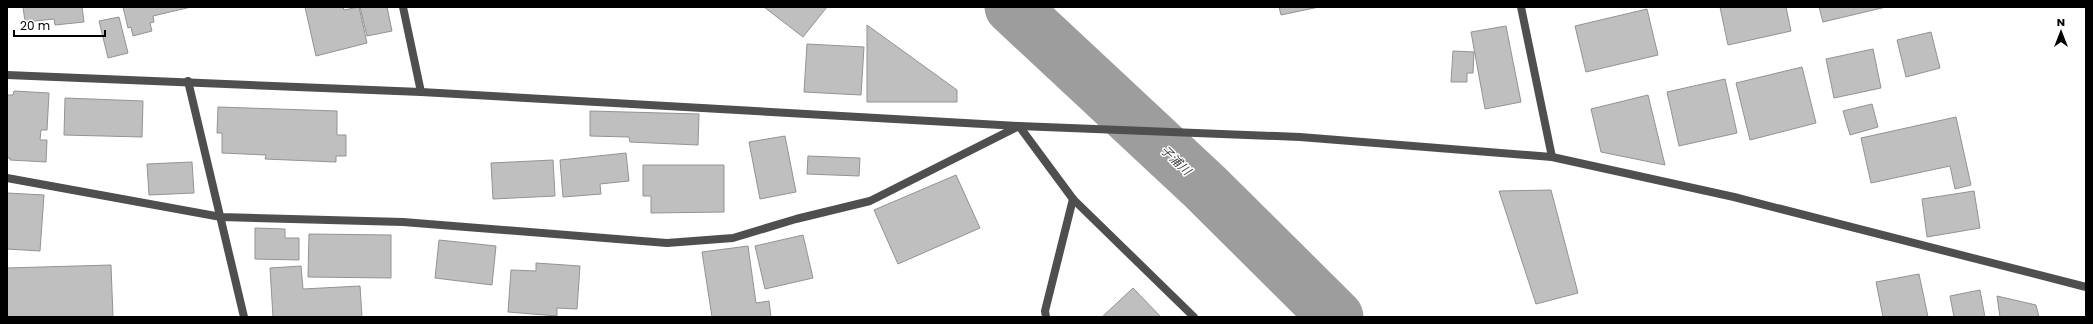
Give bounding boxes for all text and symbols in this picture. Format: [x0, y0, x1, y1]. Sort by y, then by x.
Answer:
scale bar [14, 12, 105, 38]
north arrow [2041, 12, 2081, 52]
text: N [2057, 14, 2065, 30]
text: 20 m [20, 17, 50, 34]
water label: 子浦川 [1157, 142, 1196, 180]

